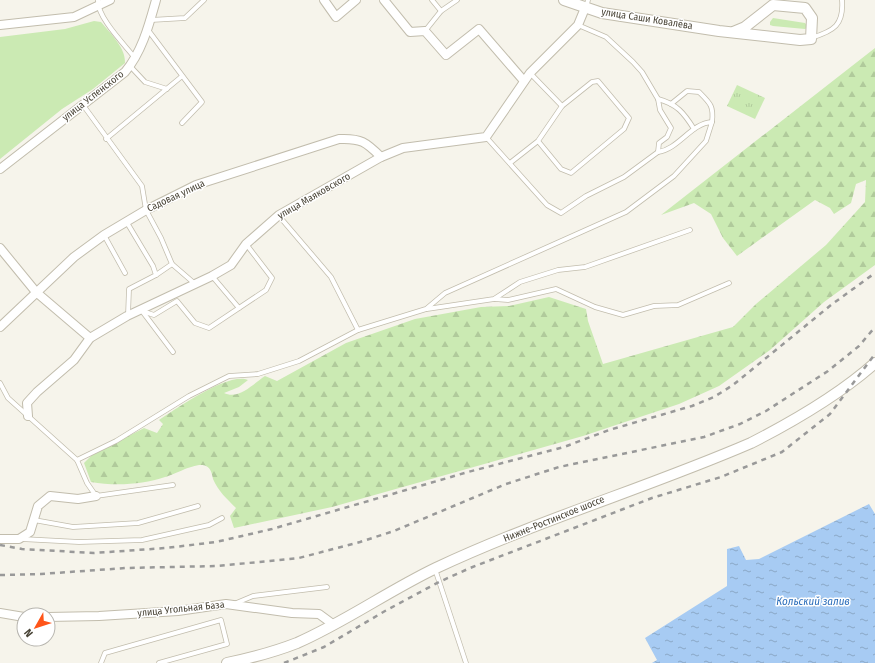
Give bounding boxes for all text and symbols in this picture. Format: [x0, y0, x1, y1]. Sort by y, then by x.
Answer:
street label: улица Саши Ковалёва [600, 6, 694, 32]
street label: улица Успенского [60, 68, 126, 124]
street label: улица Маяковского [275, 170, 353, 222]
street label: Садовая улица [145, 177, 207, 215]
street label: Нижне-Ростинское шоссе [502, 493, 606, 545]
water label: Кольский залив [776, 595, 850, 608]
street label: улица Угольная База [137, 598, 225, 620]
north arrow [16, 607, 56, 647]
text: N [21, 626, 36, 640]

